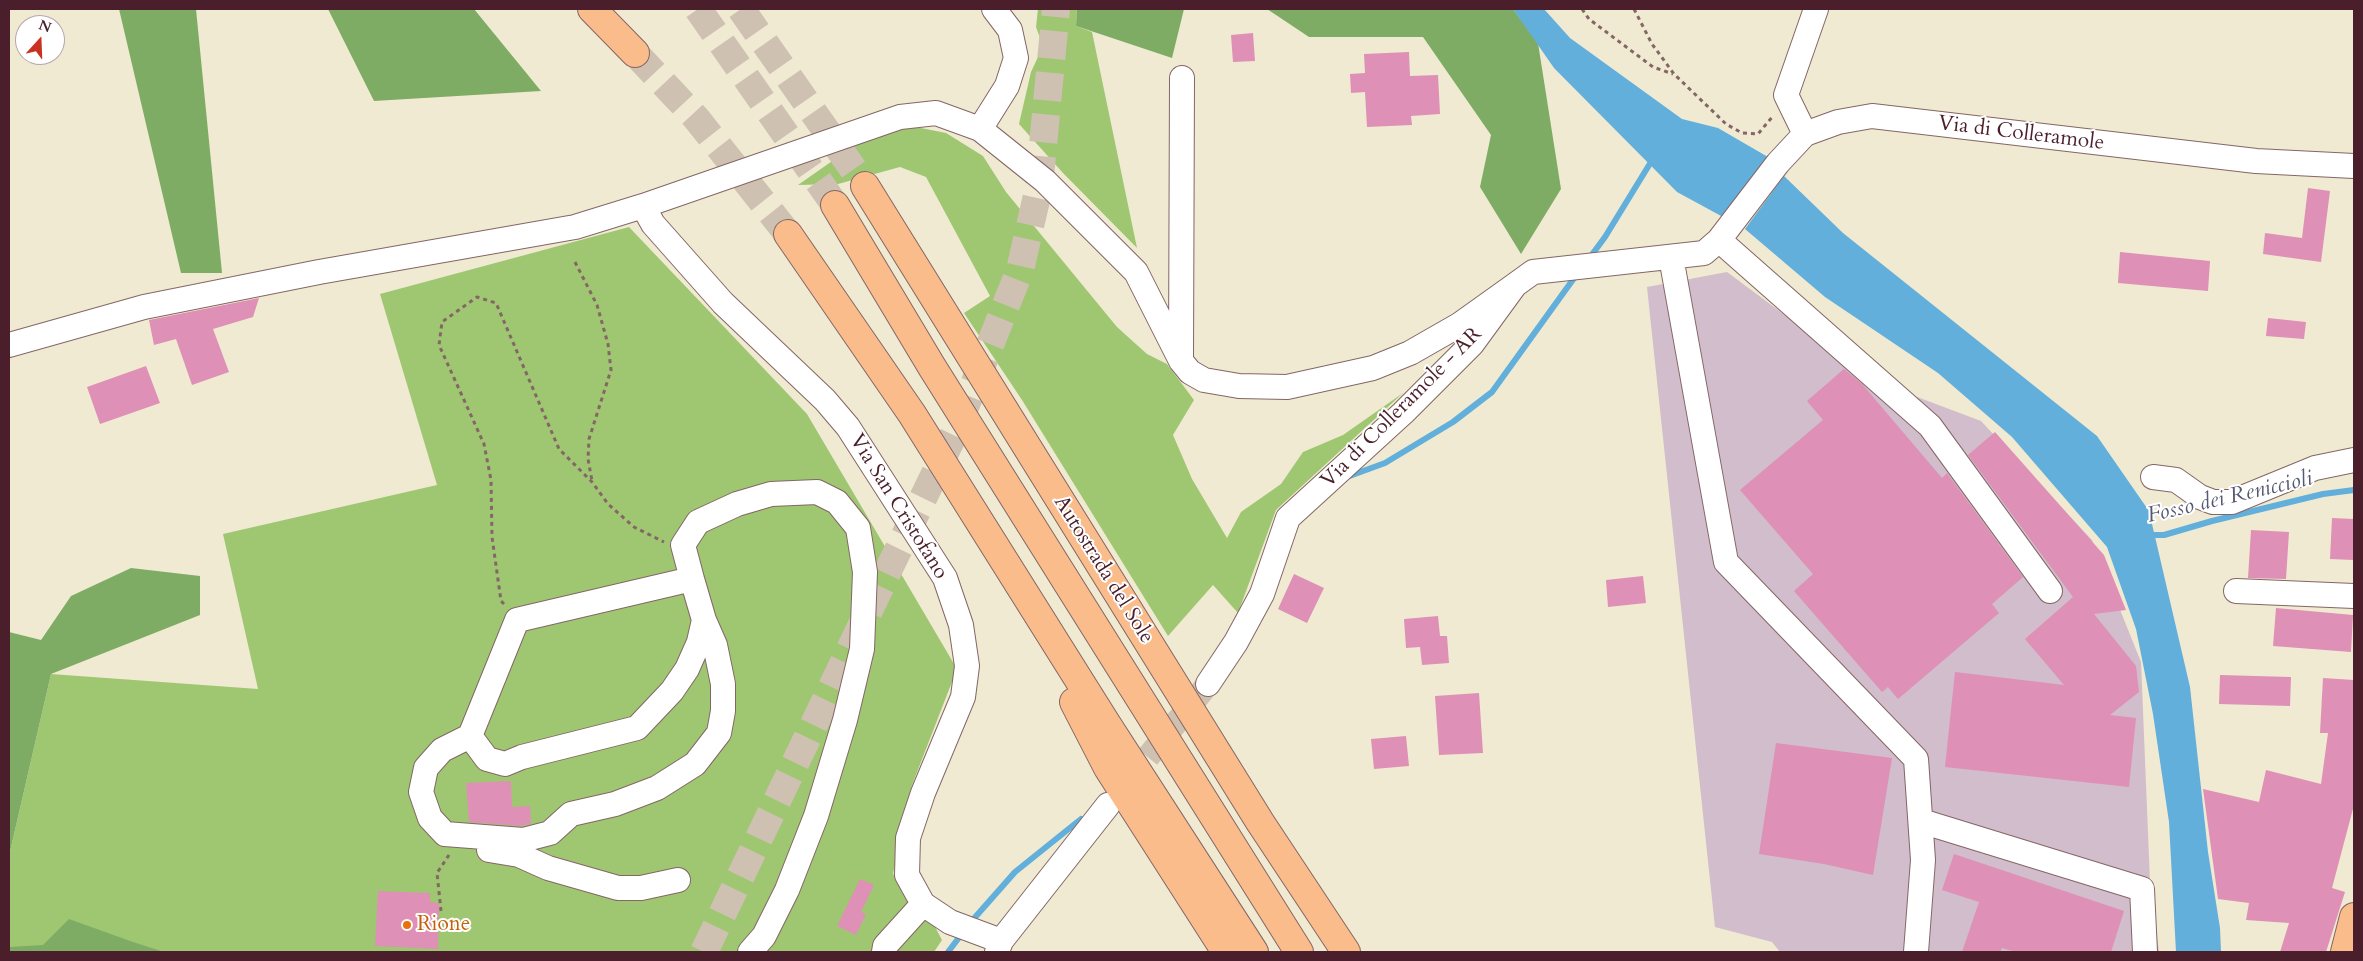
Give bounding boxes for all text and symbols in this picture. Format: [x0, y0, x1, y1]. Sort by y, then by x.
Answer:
north arrow [15, 15, 65, 65]
text: N [36, 15, 54, 37]
street label: Via di Colleramole [1937, 111, 2105, 157]
street label: Via di Colleramole - AR [1316, 322, 1488, 494]
street label: Via San Cristofano [843, 430, 953, 584]
water label: Fosso dei Reniccioli [2145, 466, 2315, 530]
street label: Autostrada del Sole [1047, 492, 1159, 648]
place label: Rione [417, 912, 470, 938]
marker: Rione [401, 919, 413, 931]

